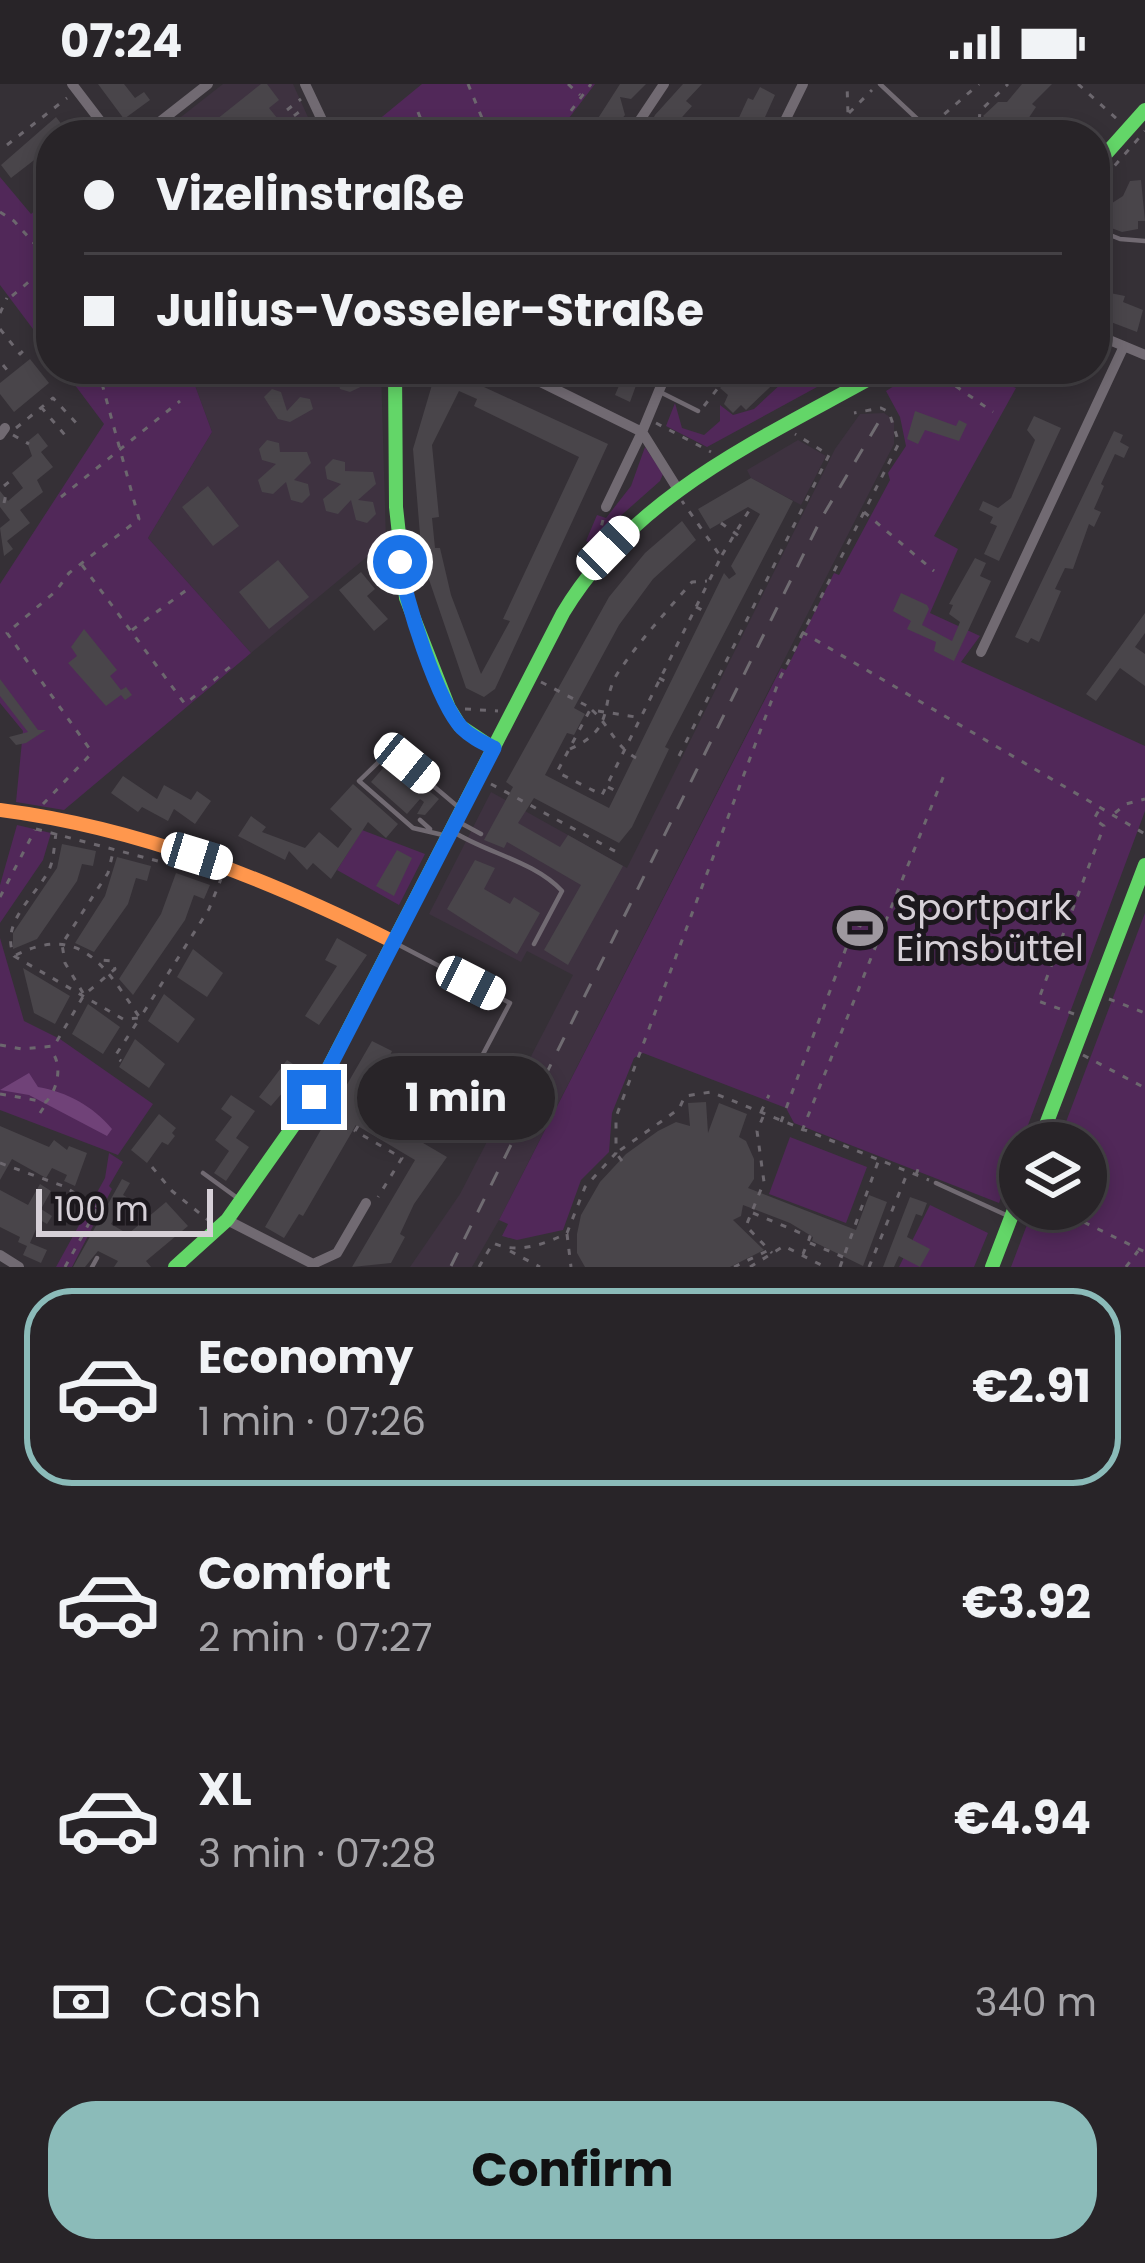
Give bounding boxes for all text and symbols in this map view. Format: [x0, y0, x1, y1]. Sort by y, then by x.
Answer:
text: 07:24 [60, 10, 182, 73]
text: Vizelinstraße [156, 163, 464, 226]
text: Julius-Vosseler-Straße [156, 279, 704, 342]
car [570, 510, 646, 586]
route start [373, 535, 427, 589]
car [368, 726, 446, 800]
car [157, 828, 237, 884]
place label: Sportpark Eimsbüttel [896, 882, 1084, 974]
sports icon: Sportpark Eimsbüttel [835, 903, 885, 953]
car [431, 951, 511, 1015]
callout: 1 min [356, 1055, 554, 1139]
route end [287, 1070, 341, 1124]
text: 1 min [405, 1070, 507, 1125]
map controls [999, 1122, 1107, 1230]
button: layers [999, 1122, 1107, 1230]
scale bar [36, 1183, 213, 1236]
text: 100 m [54, 1186, 149, 1233]
text: Economy [198, 1326, 413, 1389]
icon: car [54, 1333, 162, 1441]
text: €2.91 [972, 1355, 1091, 1418]
text: 1 min · 07:26 [198, 1394, 426, 1449]
text: Comfort [198, 1542, 391, 1605]
icon: car [54, 1549, 162, 1657]
text: €3.92 [962, 1571, 1091, 1634]
text: 2 min · 07:27 [198, 1610, 432, 1665]
text: XL [198, 1758, 252, 1821]
icon: car [54, 1765, 162, 1873]
text: €4.94 [954, 1787, 1091, 1850]
text: 3 min · 07:28 [198, 1826, 436, 1881]
icon: cash [48, 1969, 114, 2035]
text: Cash [144, 1970, 261, 2033]
text: 340 m [974, 1975, 1097, 2030]
button: Confirm [48, 2101, 1097, 2239]

